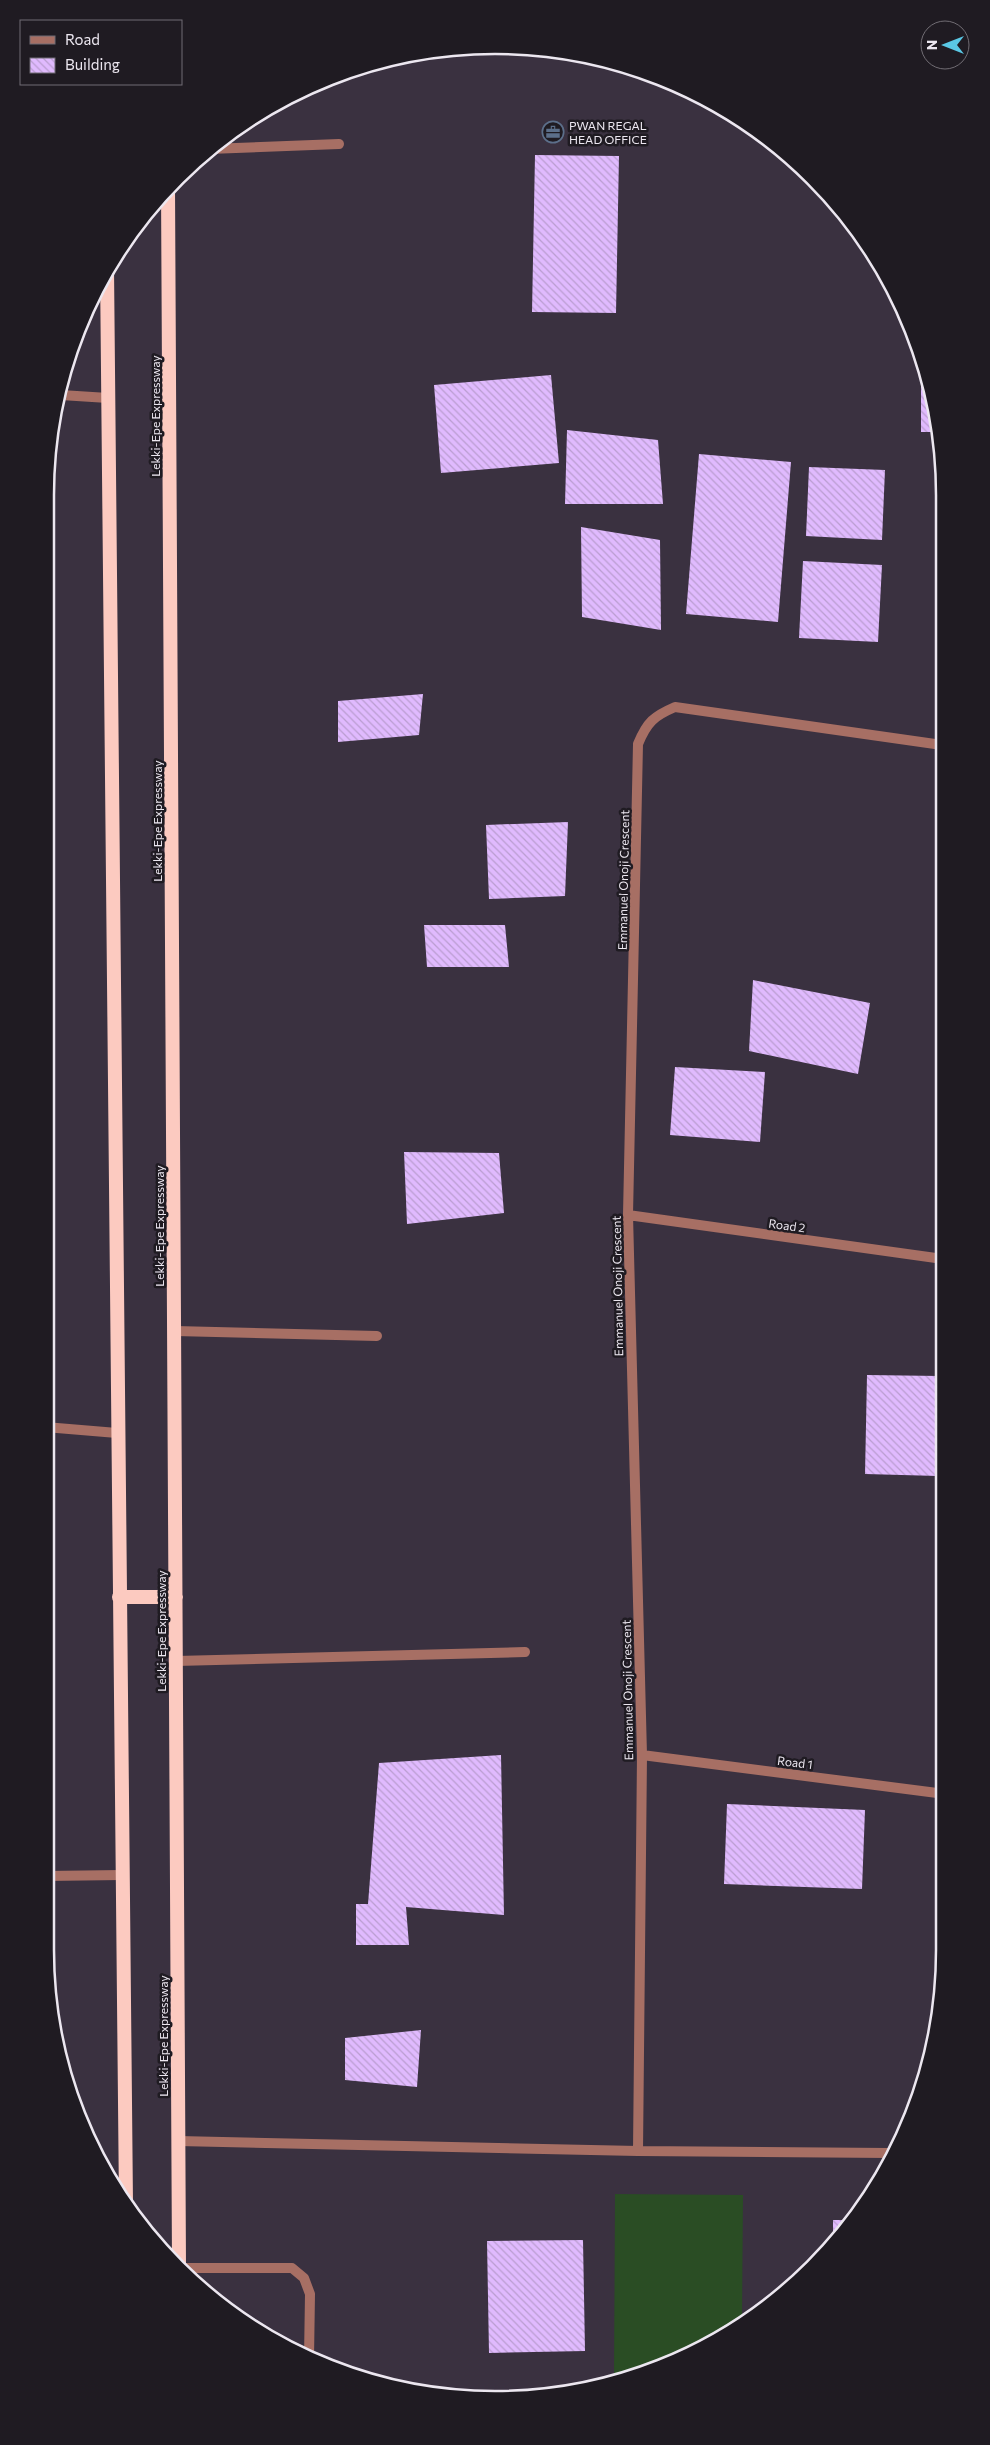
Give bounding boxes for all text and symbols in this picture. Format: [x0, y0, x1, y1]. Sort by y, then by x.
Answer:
legend [20, 20, 182, 85]
north arrow [920, 20, 970, 70]
text: Road [65, 30, 100, 48]
text: N [923, 40, 940, 50]
text: Building [65, 55, 120, 73]
place label: PWAN REGAL HEAD OFFICE [569, 118, 647, 146]
office icon: PWAN REGAL HEAD OFFICE [541, 120, 565, 144]
street label: Lekki-Epe Expressway [148, 355, 162, 477]
street label: Lekki-Epe Expressway [150, 760, 164, 882]
street label: Emmanuel Onoji Crescent [615, 810, 631, 950]
street label: Lekki-Epe Expressway [152, 1165, 166, 1287]
street label: Road 2 [768, 1215, 807, 1235]
street label: Emmanuel Onoji Crescent [609, 1216, 625, 1356]
street label: Lekki-Epe Expressway [154, 1570, 168, 1692]
street label: Emmanuel Onoji Crescent [619, 1620, 635, 1760]
street label: Road 1 [777, 1753, 813, 1771]
street label: Lekki-Epe Expressway [156, 1975, 170, 2097]

